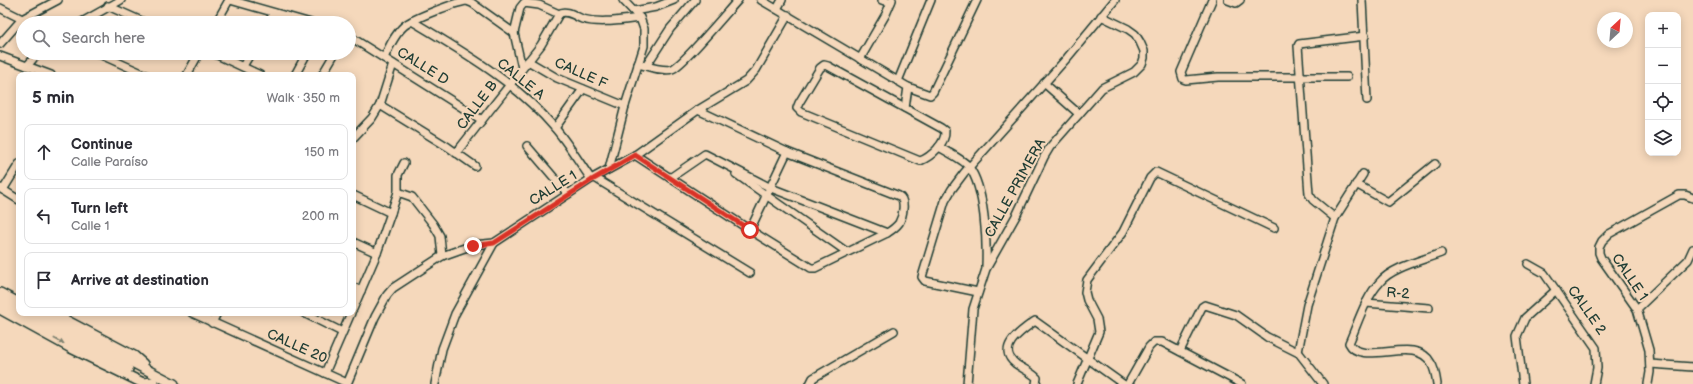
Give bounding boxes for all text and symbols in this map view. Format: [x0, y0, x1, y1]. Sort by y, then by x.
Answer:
north arrow [1597, 12, 1633, 48]
map controls [1645, 12, 1681, 156]
button: + [1645, 12, 1681, 48]
search box [16, 16, 356, 60]
icon: search [30, 27, 52, 49]
text: Search here [62, 29, 145, 48]
street label: CALLE D [394, 43, 452, 89]
button: − [1645, 48, 1681, 84]
street label: CALLE F [552, 54, 611, 92]
street label: CALLE A [494, 55, 549, 104]
street label: CALLE B [453, 77, 501, 133]
button: locate [1645, 84, 1681, 120]
text: 5 min [32, 88, 75, 108]
text: Walk · 350 m [266, 90, 340, 106]
button: layers [1645, 120, 1681, 156]
text: Continue [71, 135, 133, 154]
street label: CALLE PRIMERA [981, 135, 1049, 240]
icon: ahead [33, 141, 55, 163]
text: 150 m [305, 144, 339, 160]
text: Calle Paraíso [71, 154, 148, 170]
street label: CALLE 1 [526, 167, 580, 209]
text: Turn left [71, 199, 128, 218]
icon: left [33, 205, 55, 227]
text: 200 m [302, 208, 339, 224]
text: Calle 1 [71, 218, 110, 234]
route start [741, 221, 759, 239]
route end [464, 237, 482, 255]
street label: CALLE 1 [1608, 250, 1652, 304]
icon: arrive [33, 269, 55, 291]
text: Arrive at destination [71, 271, 209, 290]
street label: CALLE 2 [1564, 282, 1610, 338]
street label: R-2 [1386, 284, 1411, 302]
street label: CALLE 20 [264, 325, 330, 367]
one-way arrow [53, 338, 65, 344]

